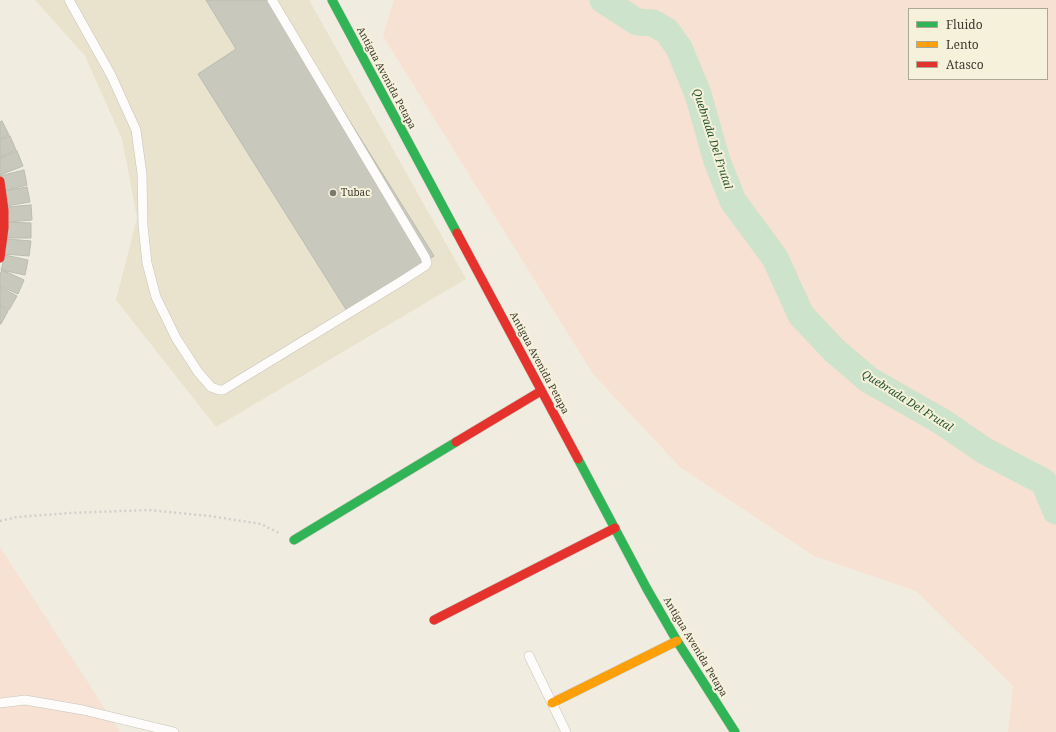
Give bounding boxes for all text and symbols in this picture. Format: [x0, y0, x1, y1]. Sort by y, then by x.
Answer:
legend [908, 8, 1048, 80]
text: Fluido [946, 16, 983, 33]
street label: Antigua Avenida Petapa [354, 25, 418, 131]
text: Lento [946, 36, 979, 53]
text: Atasco [946, 56, 984, 73]
water label: Quebrada Del Frutal [690, 87, 734, 191]
place label: Tubac [341, 187, 370, 199]
marker: Tubac [328, 188, 338, 198]
street label: Antigua Avenida Petapa [507, 310, 571, 416]
water label: Quebrada Del Frutal [859, 368, 955, 434]
street label: Antigua Avenida Petapa [660, 595, 730, 699]

